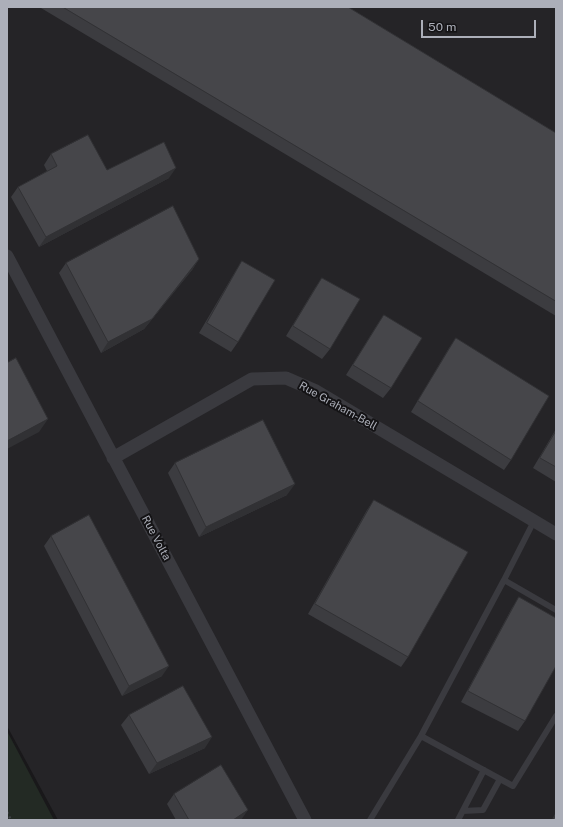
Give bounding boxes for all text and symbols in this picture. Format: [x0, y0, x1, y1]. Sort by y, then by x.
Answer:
scale bar [423, 12, 538, 38]
text: 50 m [428, 20, 456, 34]
street label: Rue Graham-Bell [297, 379, 379, 433]
street label: Rue Volta [139, 513, 173, 563]

